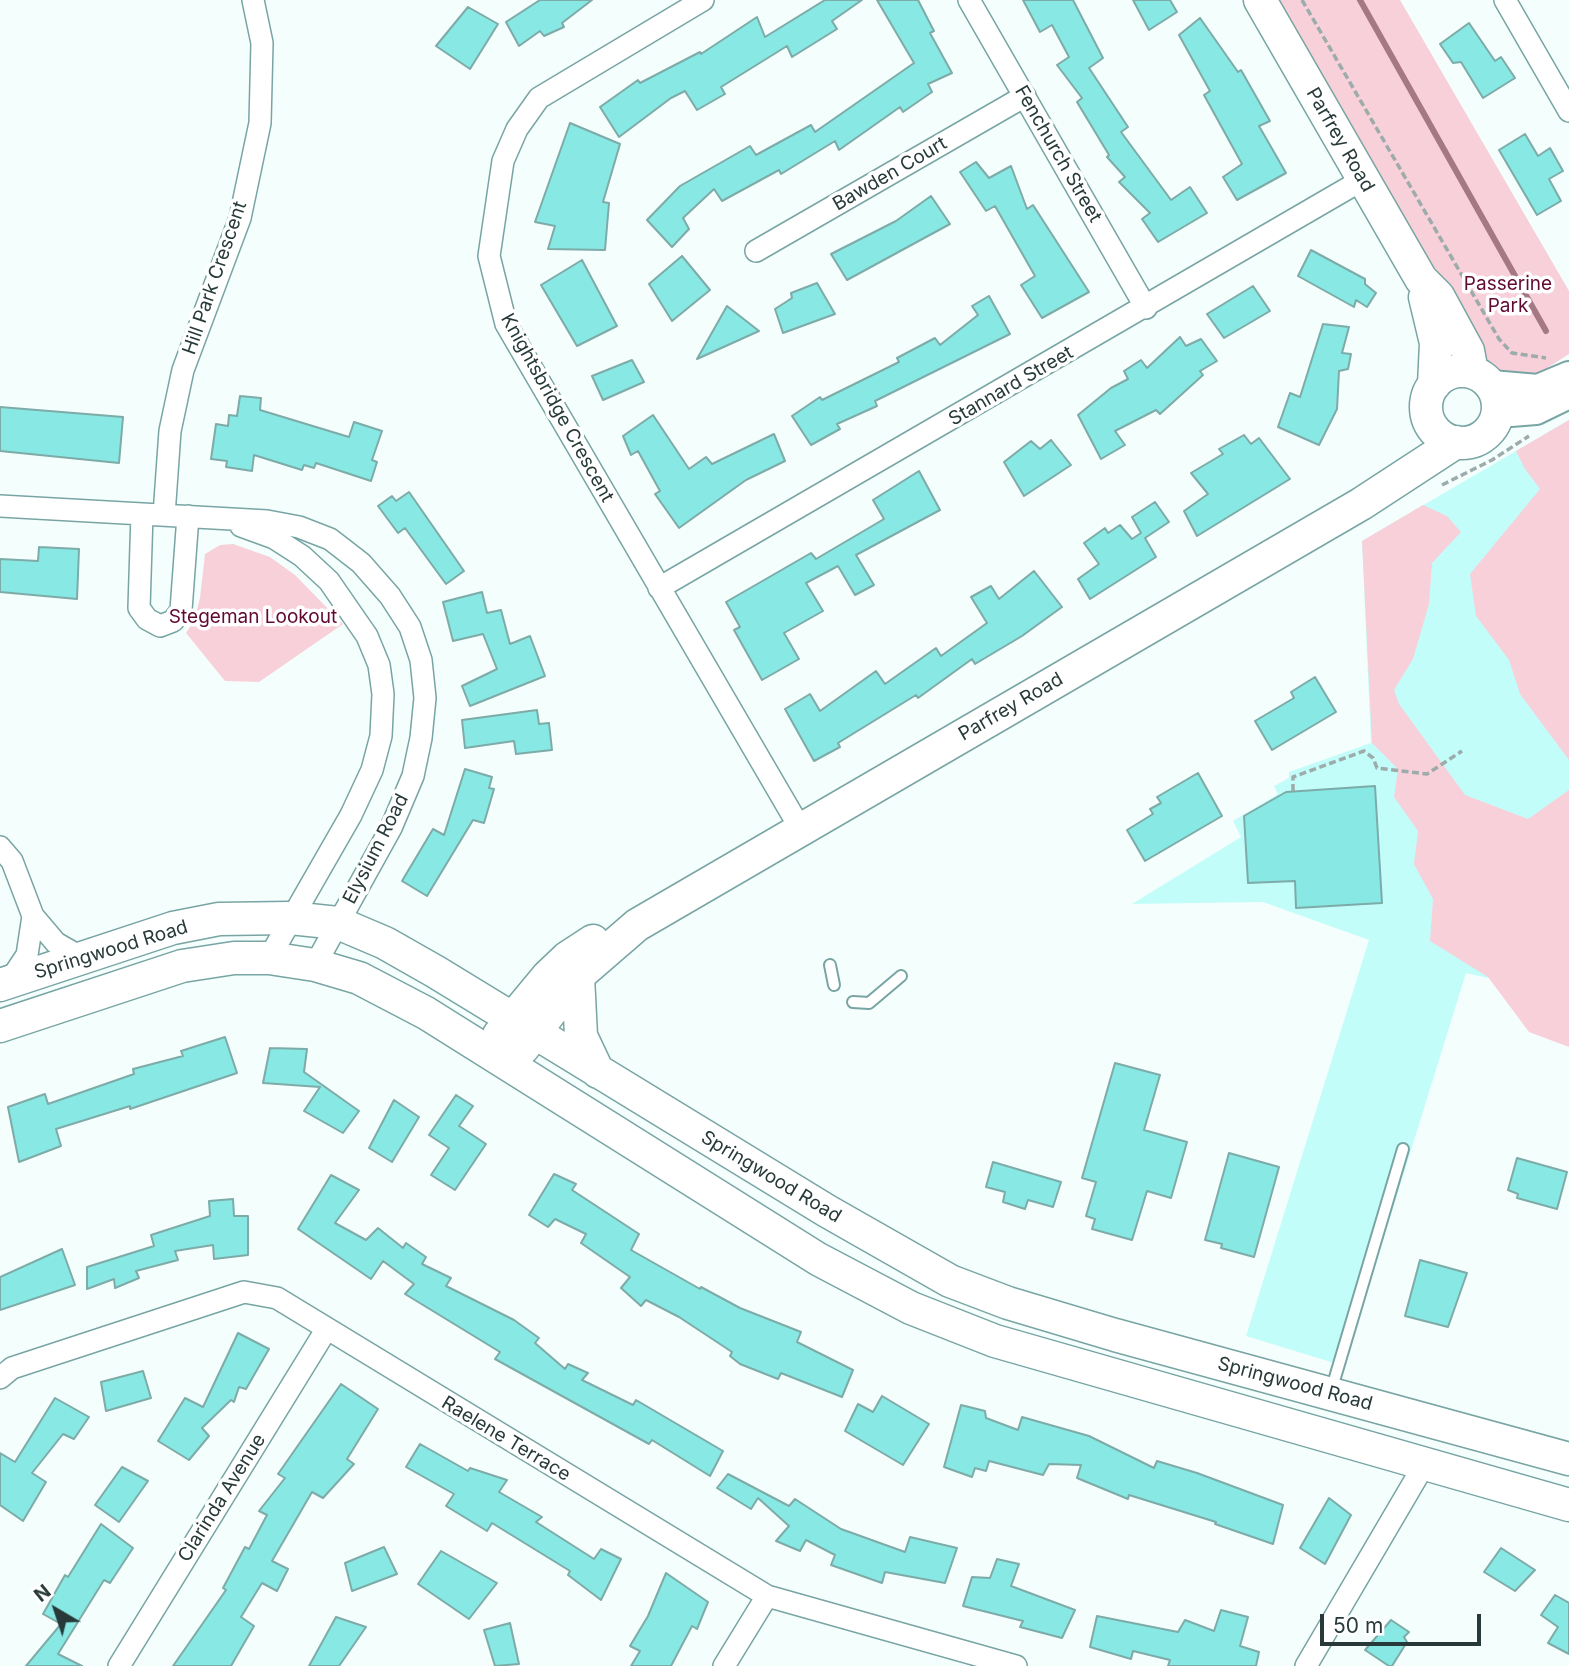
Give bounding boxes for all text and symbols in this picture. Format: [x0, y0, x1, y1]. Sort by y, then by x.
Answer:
street label: Fenchurch Street [1010, 82, 1106, 226]
street label: Parfrey Road [1301, 84, 1379, 196]
street label: Bawden Court [829, 132, 951, 216]
street label: Hill Park Crescent [178, 198, 252, 358]
park label: Passerine Park [1464, 273, 1552, 317]
street label: Knightsbridge Crescent [496, 310, 618, 506]
street label: Stannard Street [945, 341, 1077, 431]
park label: Stegeman Lookout [169, 606, 337, 628]
street label: Parfrey Road [955, 668, 1067, 746]
street label: Elysium Road [338, 790, 414, 908]
street label: Springwood Road [31, 916, 191, 984]
street label: Springwood Road [697, 1126, 845, 1228]
street label: Springwood Road [1215, 1352, 1375, 1416]
street label: Raelene Terrace [437, 1392, 575, 1486]
street label: Clarinda Avenue [173, 1430, 271, 1566]
north arrow [21, 1575, 91, 1645]
text: N [30, 1580, 55, 1607]
scale bar [1324, 1600, 1485, 1644]
text: 50 m [1333, 1613, 1383, 1638]

